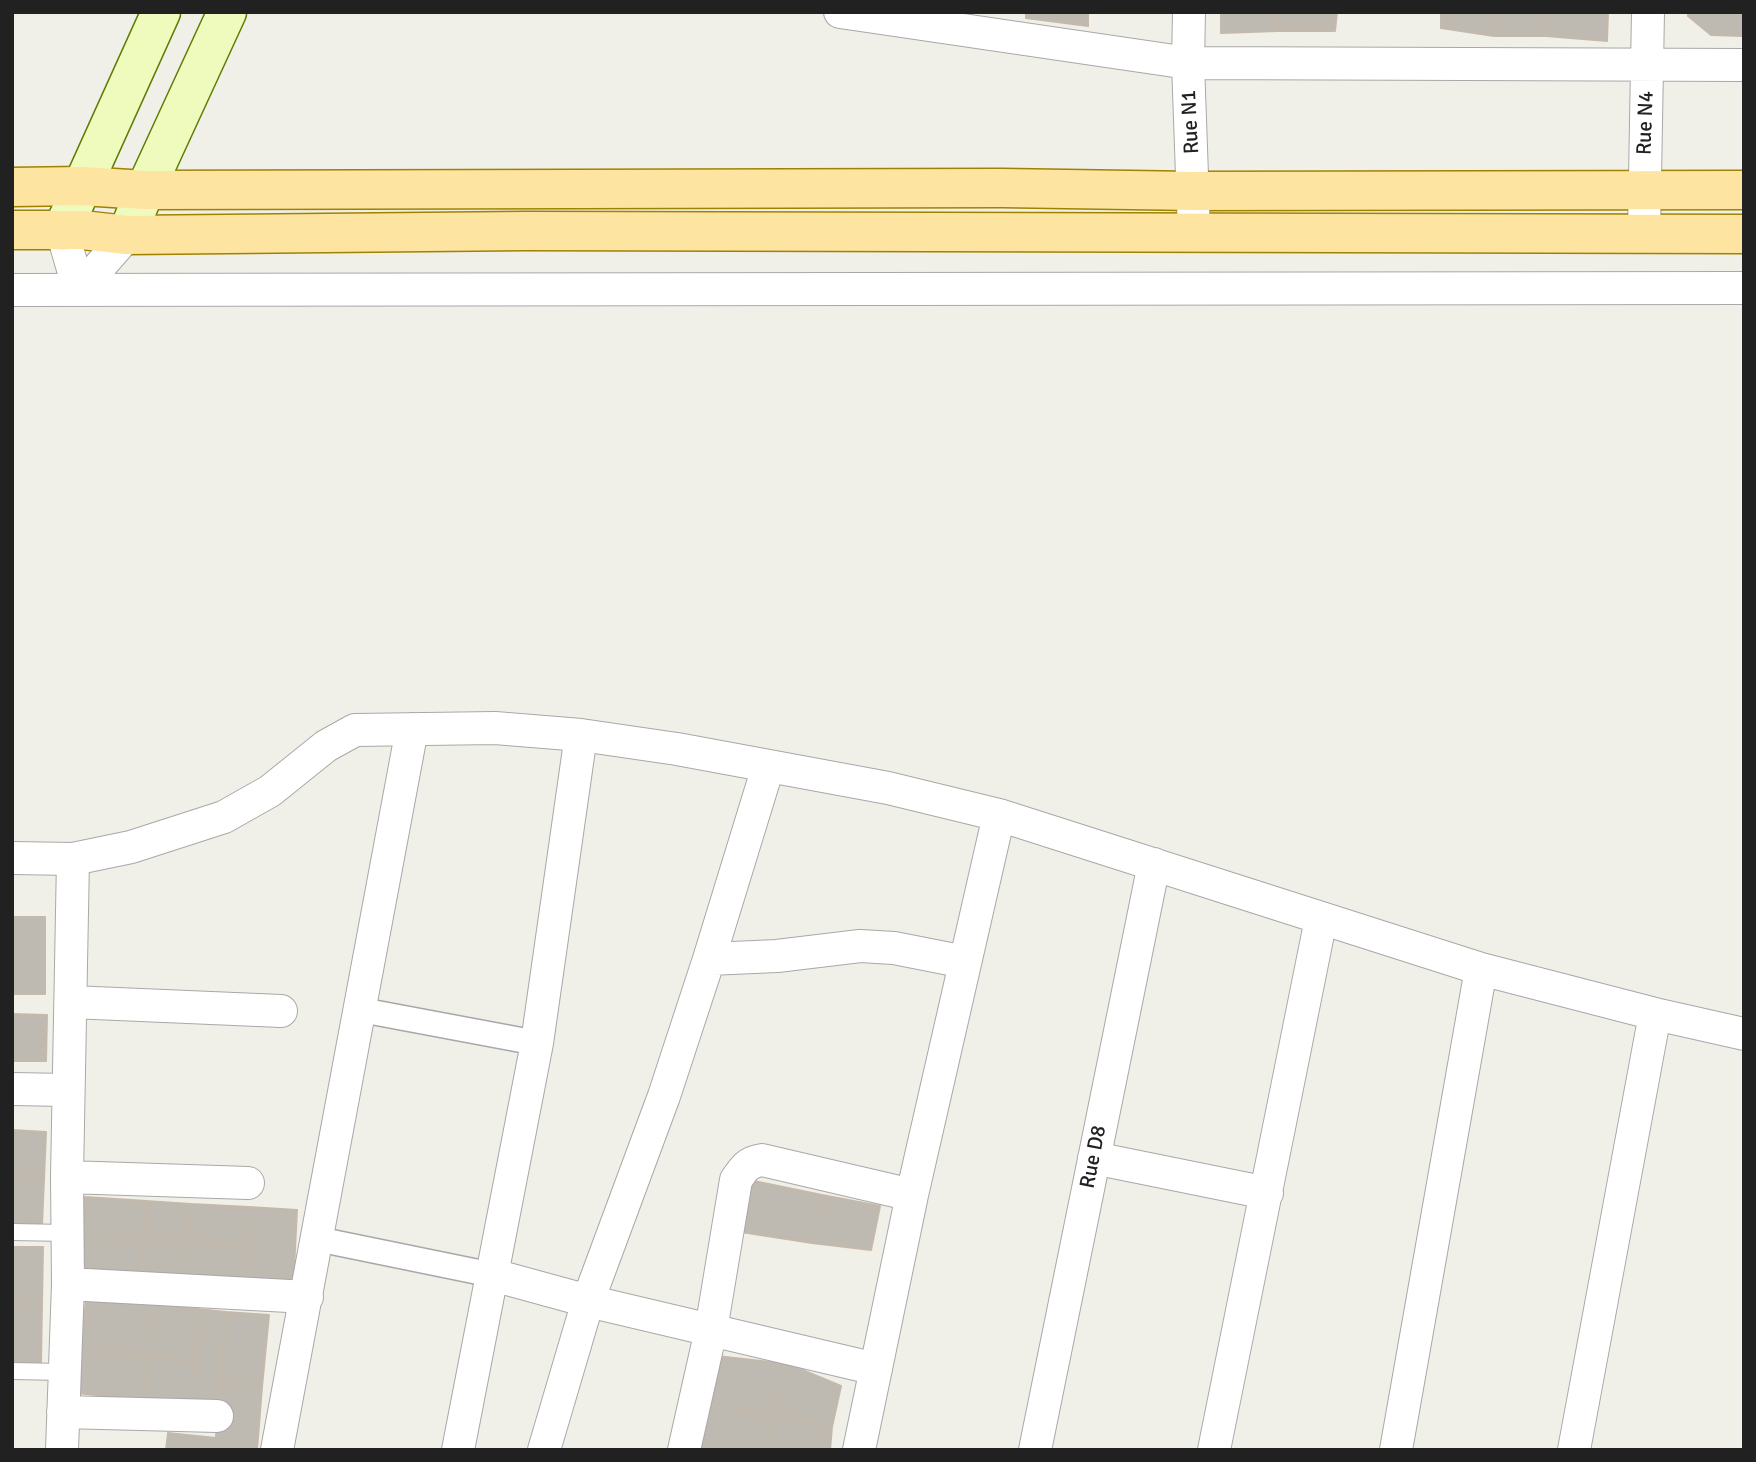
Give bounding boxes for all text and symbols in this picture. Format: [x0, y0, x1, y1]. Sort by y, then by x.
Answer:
street label: Rue N1 [1177, 89, 1205, 155]
street label: Rue N4 [1632, 90, 1660, 156]
street label: Rue D8 [1076, 1123, 1112, 1191]

